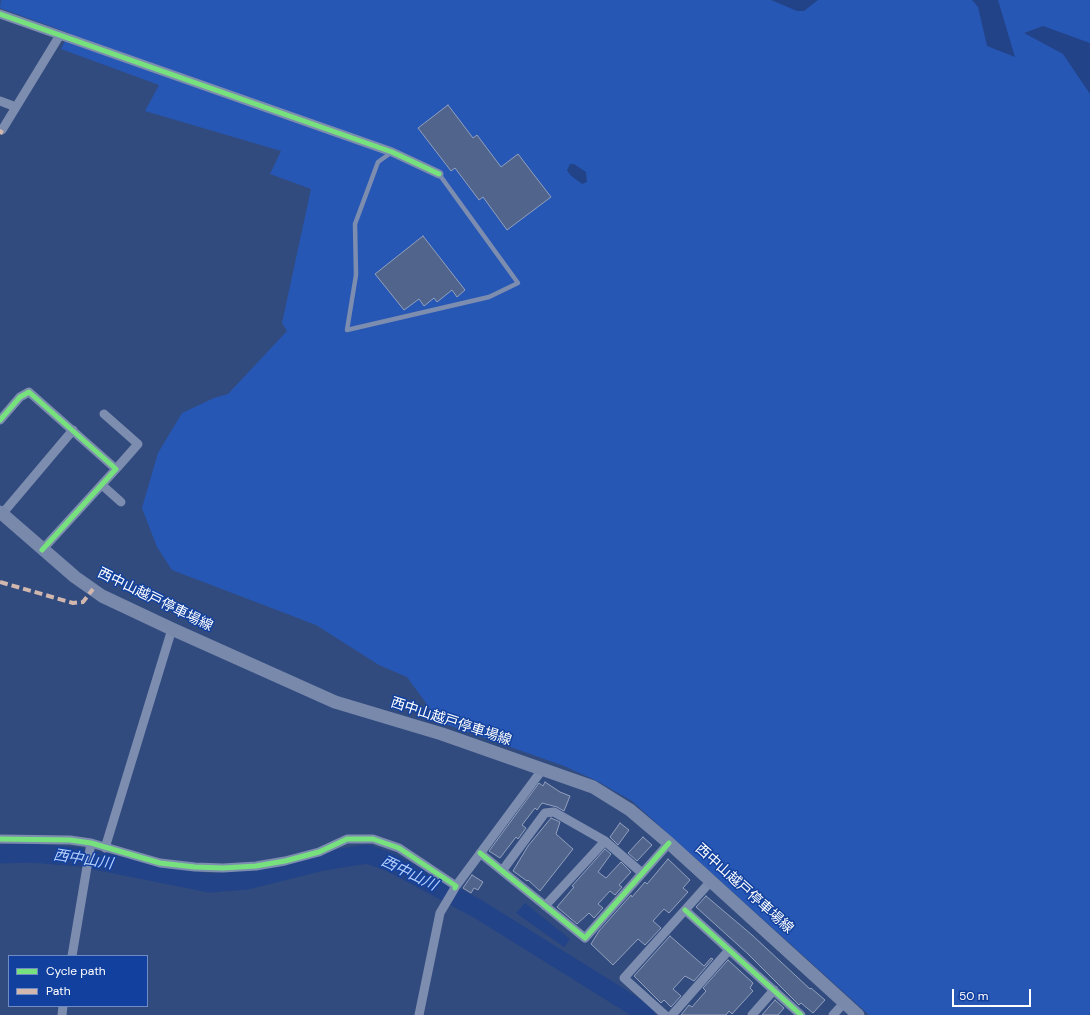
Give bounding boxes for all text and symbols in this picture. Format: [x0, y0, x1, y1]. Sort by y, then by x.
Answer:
street label: 西中山越戸停車場線 [95, 565, 215, 635]
street label: 西中山越戸停車場線 [388, 695, 514, 749]
street label: 西中山越戸停車場線 [692, 841, 796, 937]
water label: 西中山川 [52, 846, 114, 874]
water label: 西中山川 [378, 853, 440, 895]
legend [8, 955, 148, 1007]
text: Cycle path [46, 963, 106, 979]
scale bar [954, 981, 1033, 1007]
text: Path [46, 983, 71, 999]
text: 50 m [959, 988, 988, 1004]

